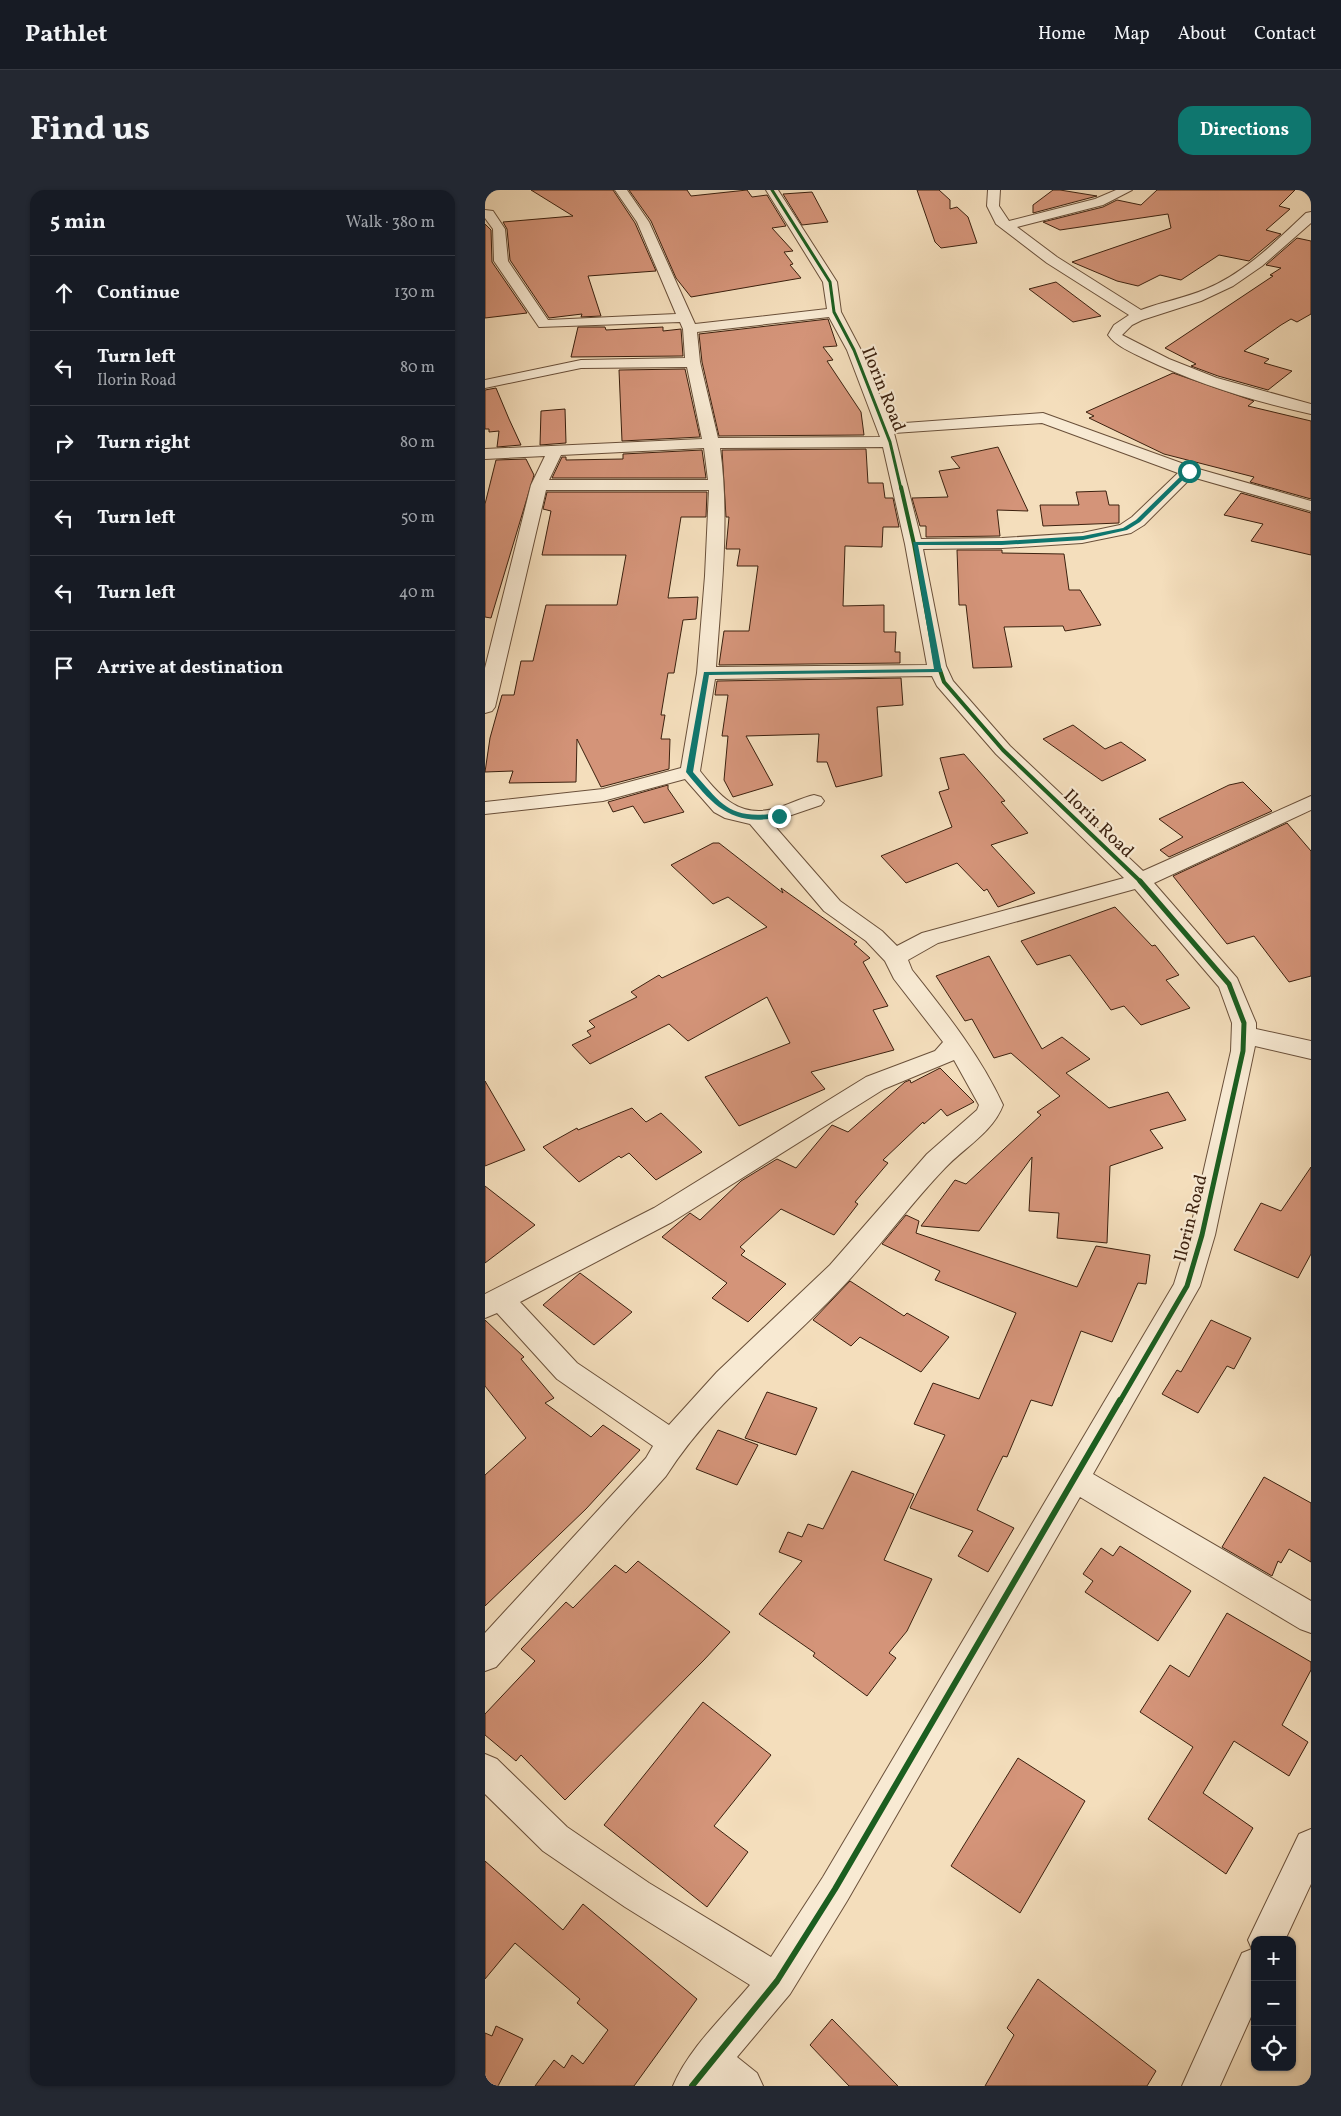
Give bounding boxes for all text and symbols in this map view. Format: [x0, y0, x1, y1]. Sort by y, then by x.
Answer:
text: Pathlet [25, 18, 107, 52]
text: Home [1038, 22, 1086, 47]
text: Map [1114, 22, 1150, 47]
text: About [1178, 22, 1226, 47]
text: Contact [1254, 22, 1316, 47]
text: Find us [30, 106, 150, 154]
button: Directions [1178, 106, 1311, 155]
text: 5 min [50, 208, 106, 237]
text: Walk · 380 m [346, 212, 435, 234]
icon: ahead [50, 279, 78, 307]
text: Continue [97, 280, 180, 306]
text: 130 m [394, 282, 435, 304]
street label: Ilorin Road [854, 343, 911, 436]
text: Turn left [97, 344, 176, 370]
icon: left [50, 354, 78, 382]
text: 80 m [400, 357, 435, 379]
text: Ilorin Road [97, 370, 176, 392]
icon: right [50, 429, 78, 457]
text: Turn right [97, 430, 190, 456]
text: 80 m [400, 432, 435, 454]
route start [1178, 460, 1201, 483]
icon: left [50, 504, 78, 532]
text: Turn left [97, 505, 176, 531]
text: 50 m [401, 507, 435, 529]
icon: left [50, 579, 78, 607]
text: Turn left [97, 580, 176, 606]
text: 40 m [399, 582, 435, 604]
icon: arrive [50, 654, 78, 682]
text: Arrive at destination [97, 655, 283, 681]
street label: Ilorin Road [1057, 784, 1139, 864]
route end [768, 805, 791, 828]
street label: Ilorin Road [1169, 1172, 1214, 1265]
map controls [1251, 1936, 1296, 2071]
button: + [1251, 1936, 1296, 1981]
button: − [1251, 1981, 1296, 2026]
button: locate [1251, 2026, 1296, 2071]

